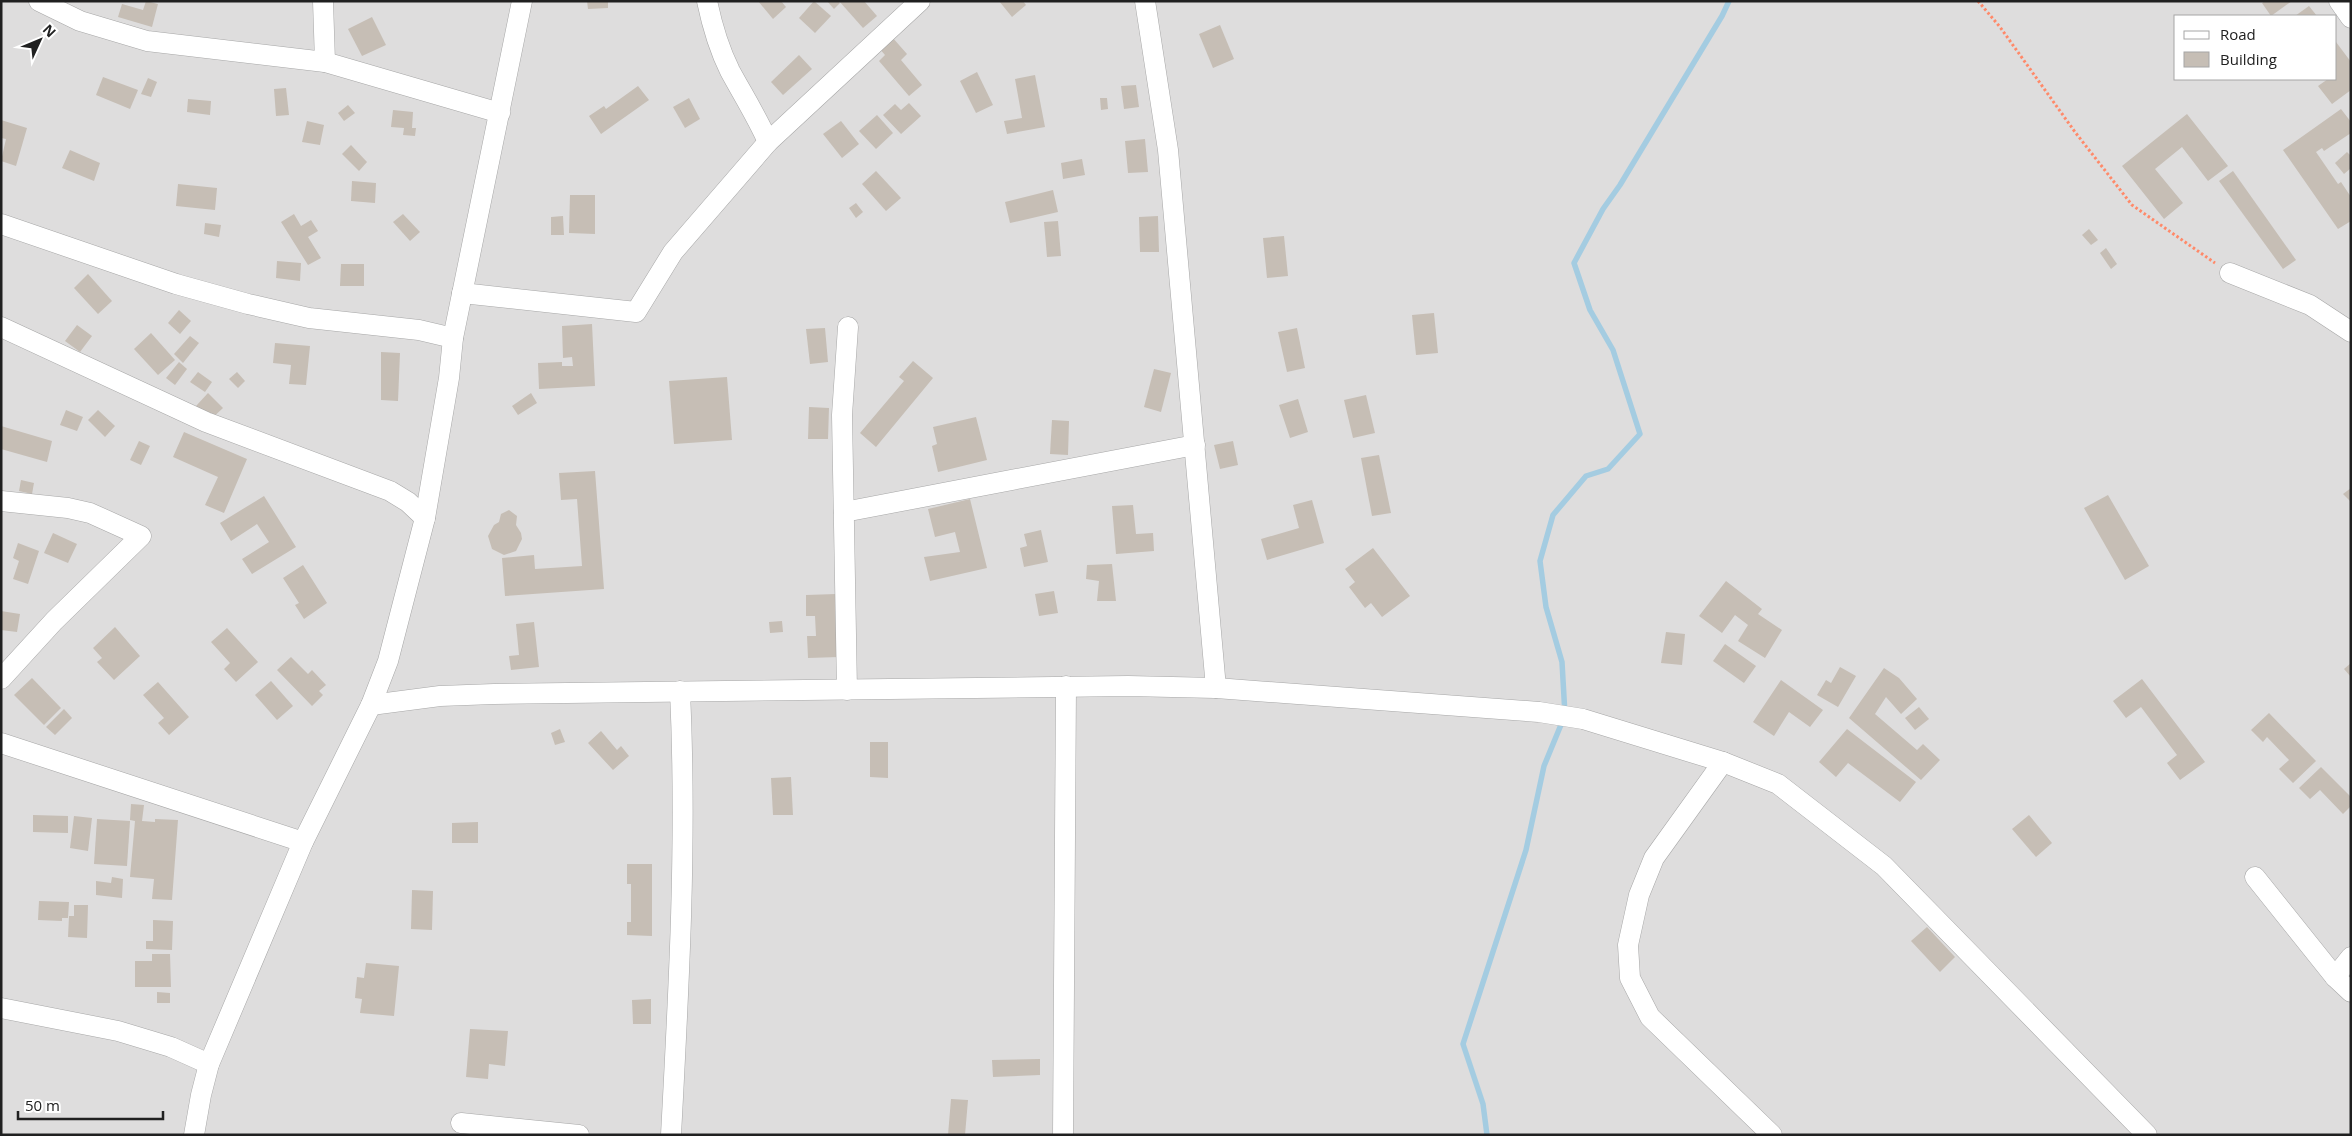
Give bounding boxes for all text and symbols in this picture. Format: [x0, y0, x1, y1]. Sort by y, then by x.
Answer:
north arrow [15, 15, 65, 65]
legend [2174, 15, 2337, 80]
text: N [39, 20, 61, 41]
text: Road [2220, 24, 2256, 44]
text: Building [2220, 49, 2277, 69]
scale bar [18, 1088, 162, 1120]
text: 50 m [25, 1095, 60, 1115]

